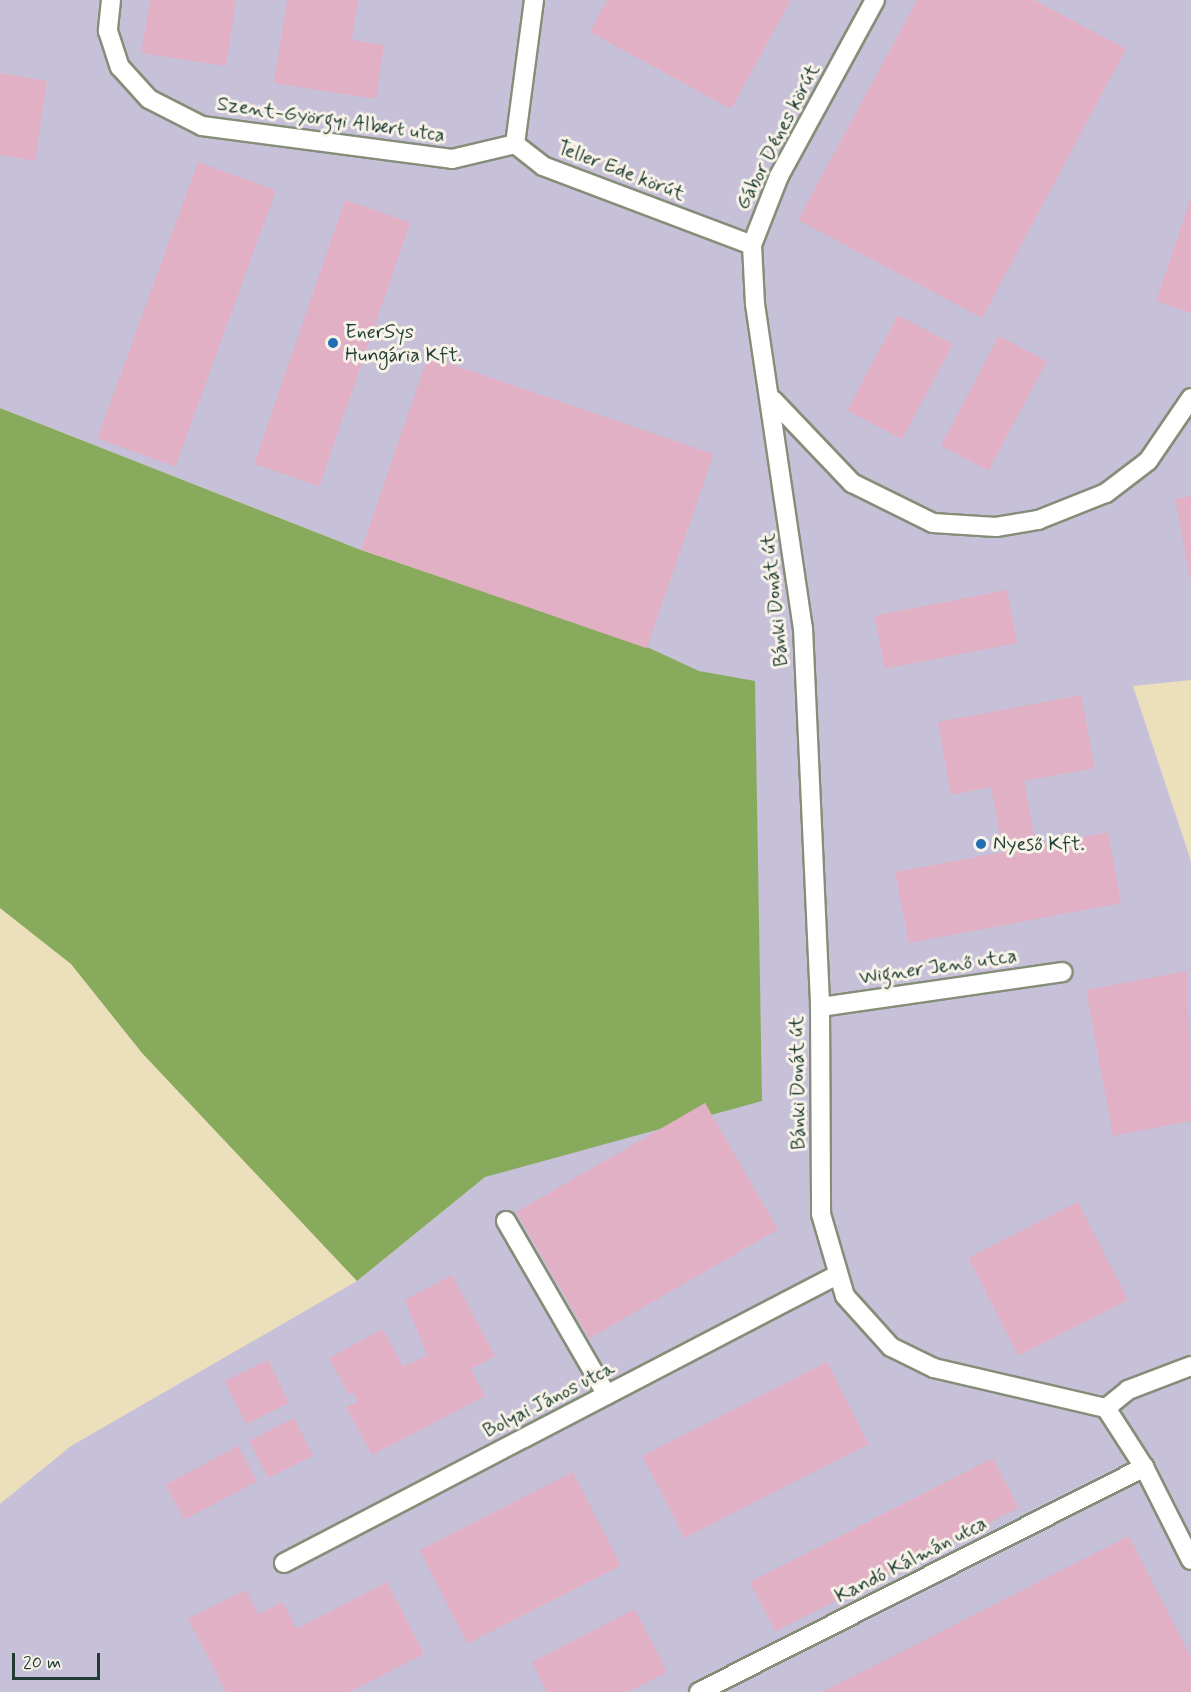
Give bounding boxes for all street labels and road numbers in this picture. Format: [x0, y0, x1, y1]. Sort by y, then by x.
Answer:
street label: Gábor Dénes körút [731, 60, 825, 214]
street label: Szent-Györgyi Albert utca [213, 92, 449, 148]
street label: Teller Ede körút [554, 136, 688, 206]
street label: Bánki Donát út [756, 532, 794, 668]
street label: Wigner Jenő utca [859, 944, 1017, 990]
street label: Bánki Donát út [785, 1016, 811, 1150]
street label: Bolyai János utca [477, 1356, 621, 1444]
street label: Kandó Kálmán utca [829, 1510, 993, 1610]

